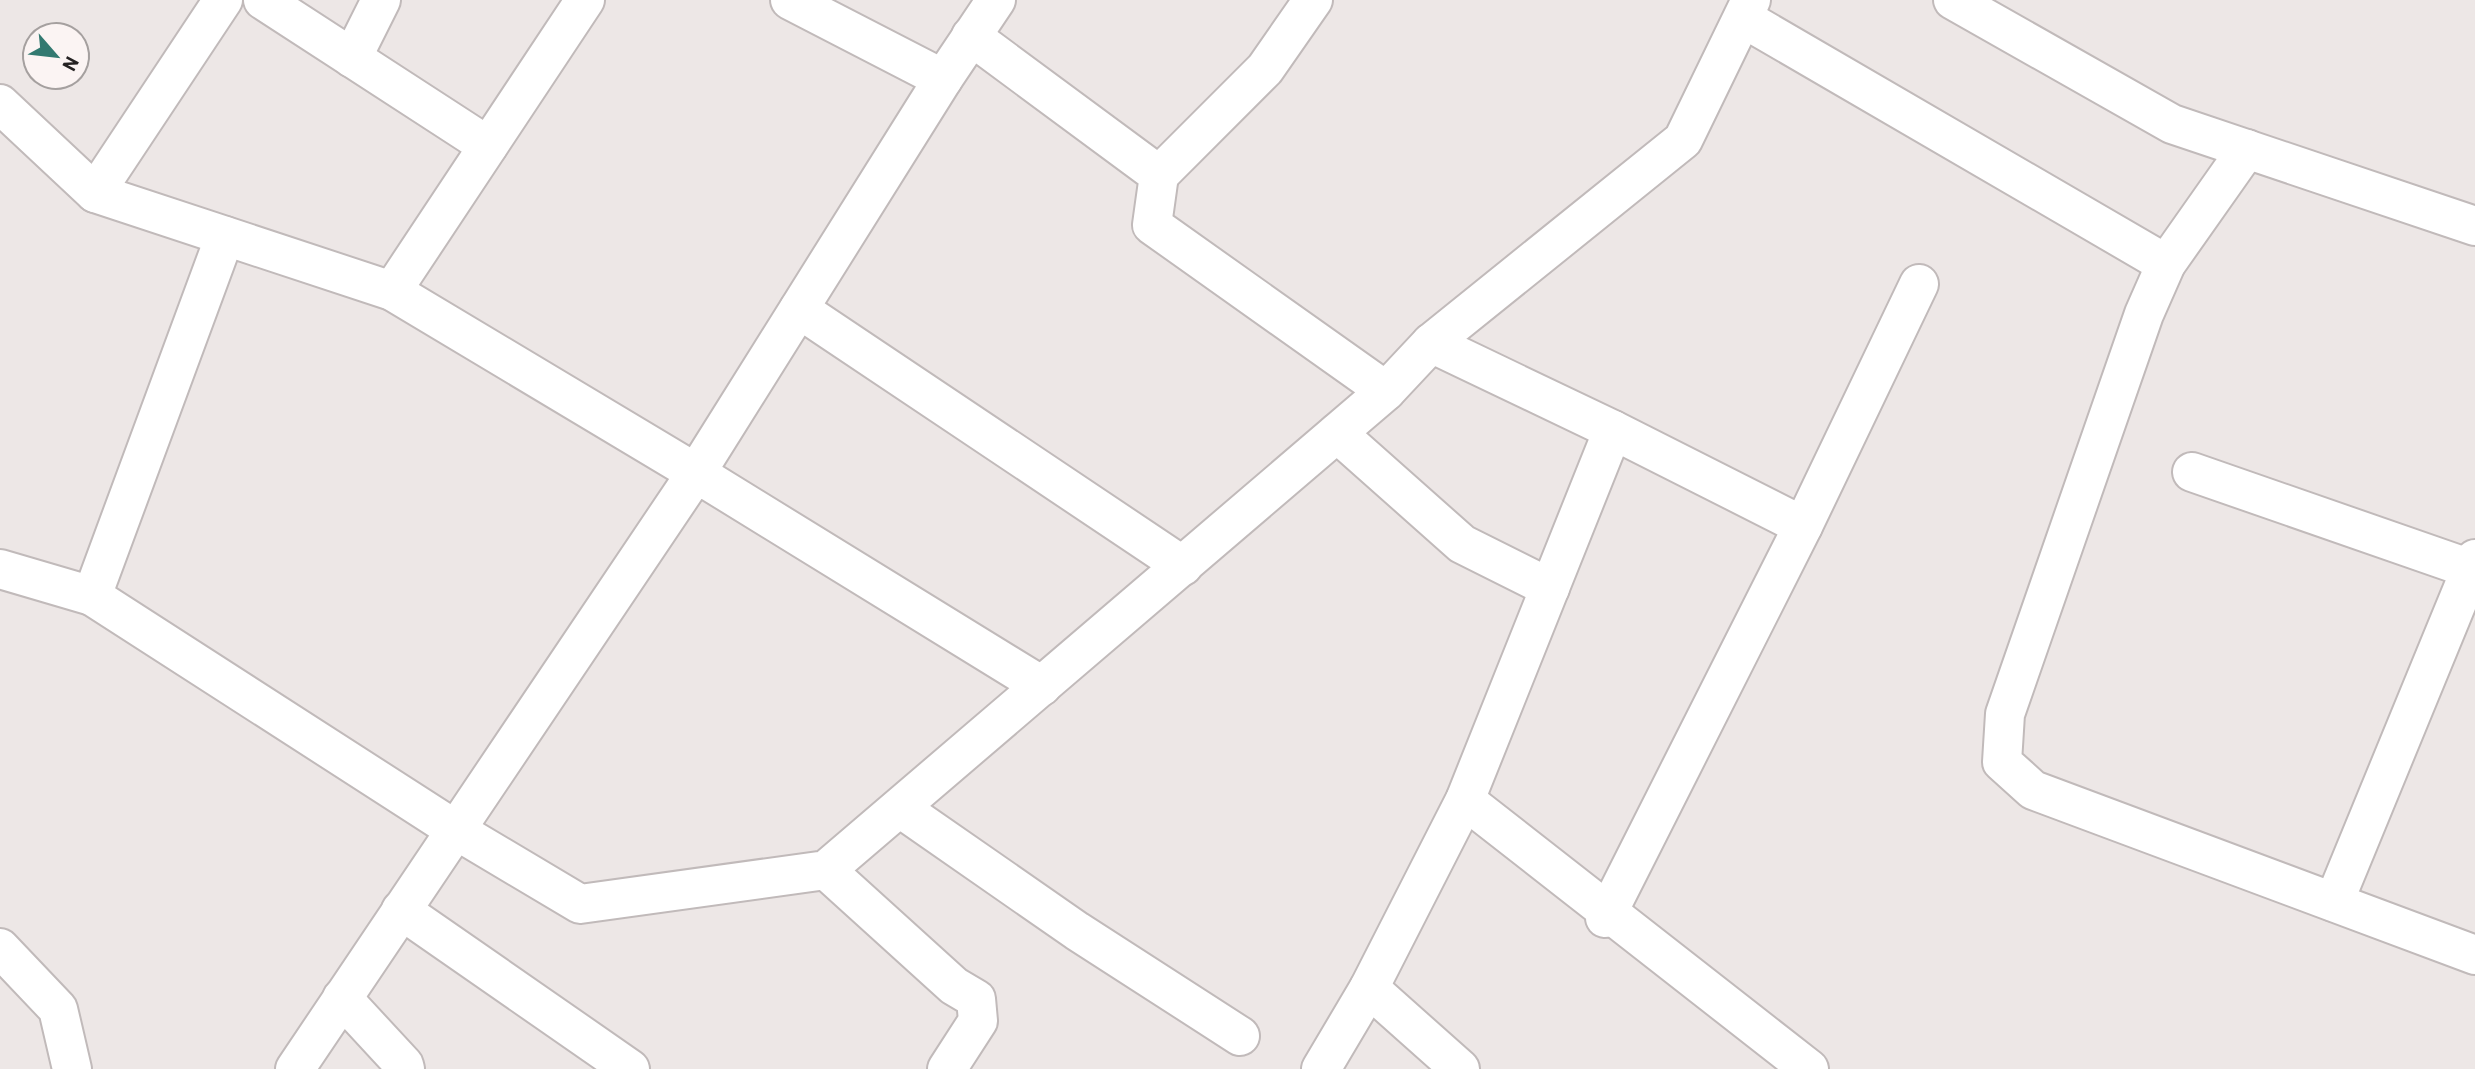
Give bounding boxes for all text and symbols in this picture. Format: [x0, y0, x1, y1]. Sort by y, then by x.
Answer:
north arrow [21, 21, 91, 91]
text: N [58, 53, 85, 75]

